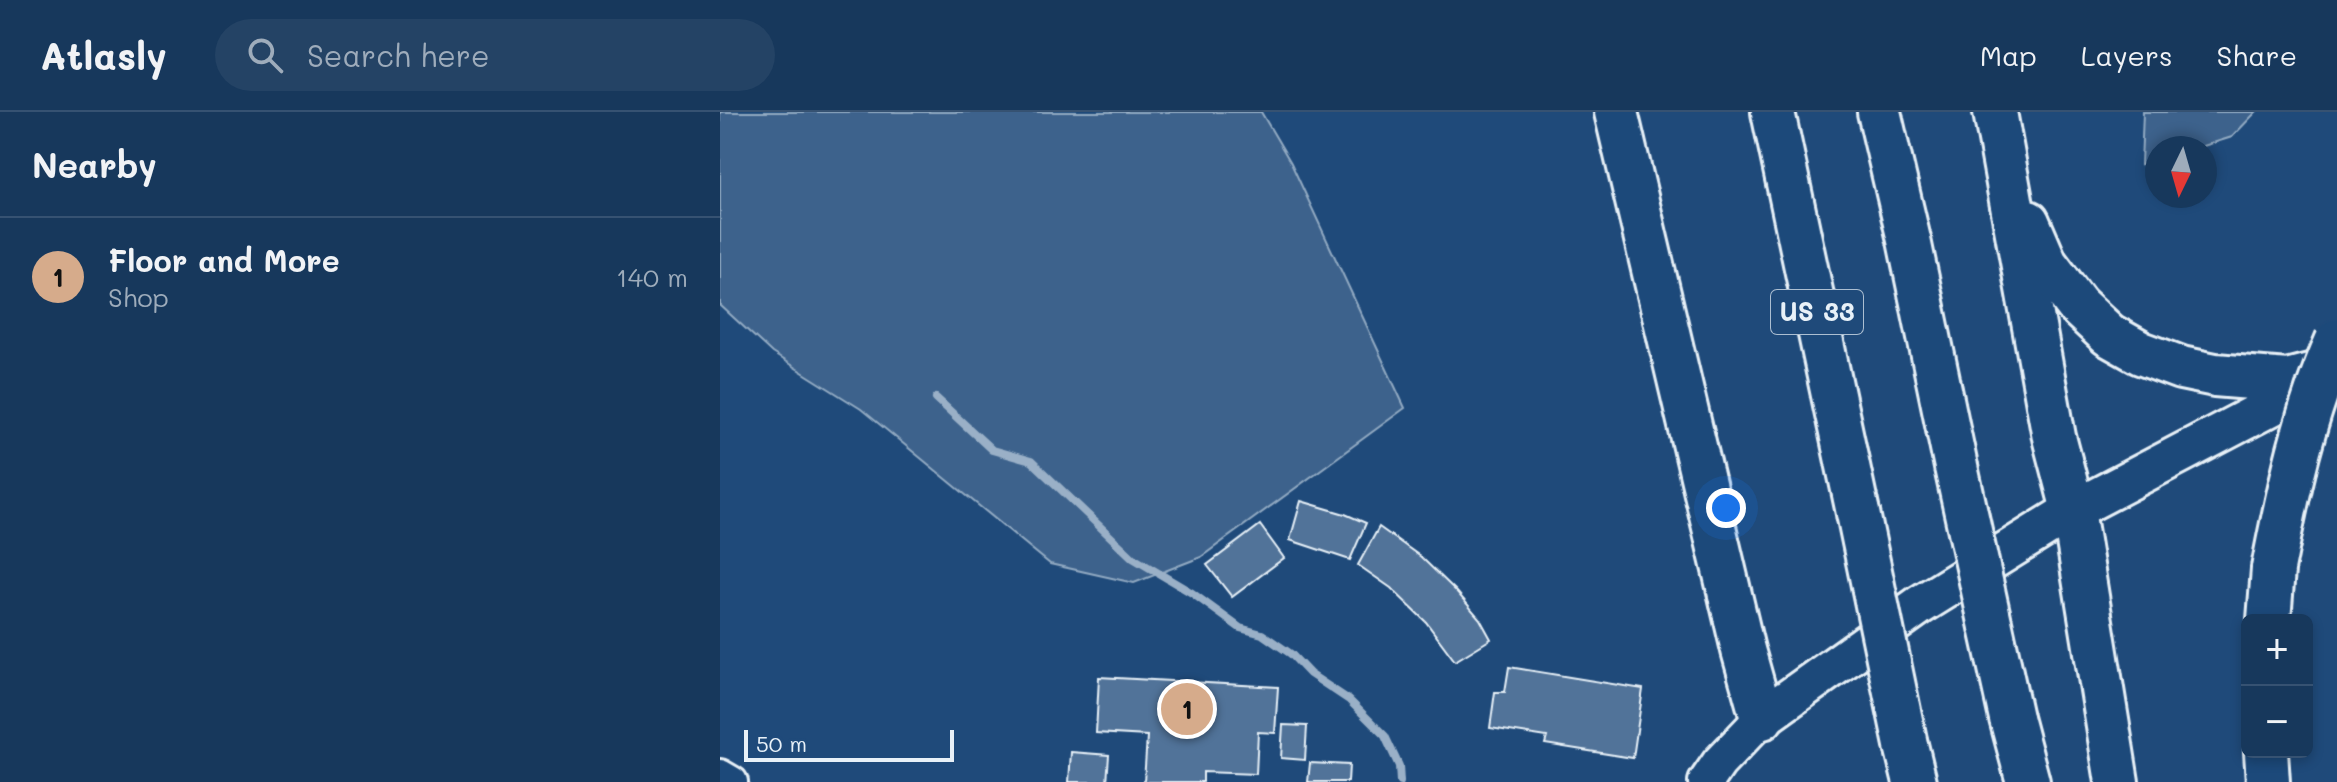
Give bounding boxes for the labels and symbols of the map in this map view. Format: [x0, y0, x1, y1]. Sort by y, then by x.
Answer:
north arrow [2145, 136, 2217, 208]
road number: US 33 [1771, 290, 1863, 334]
your location [1706, 488, 1746, 528]
pin: 1 [1161, 679, 1213, 739]
scale bar [744, 726, 954, 762]

